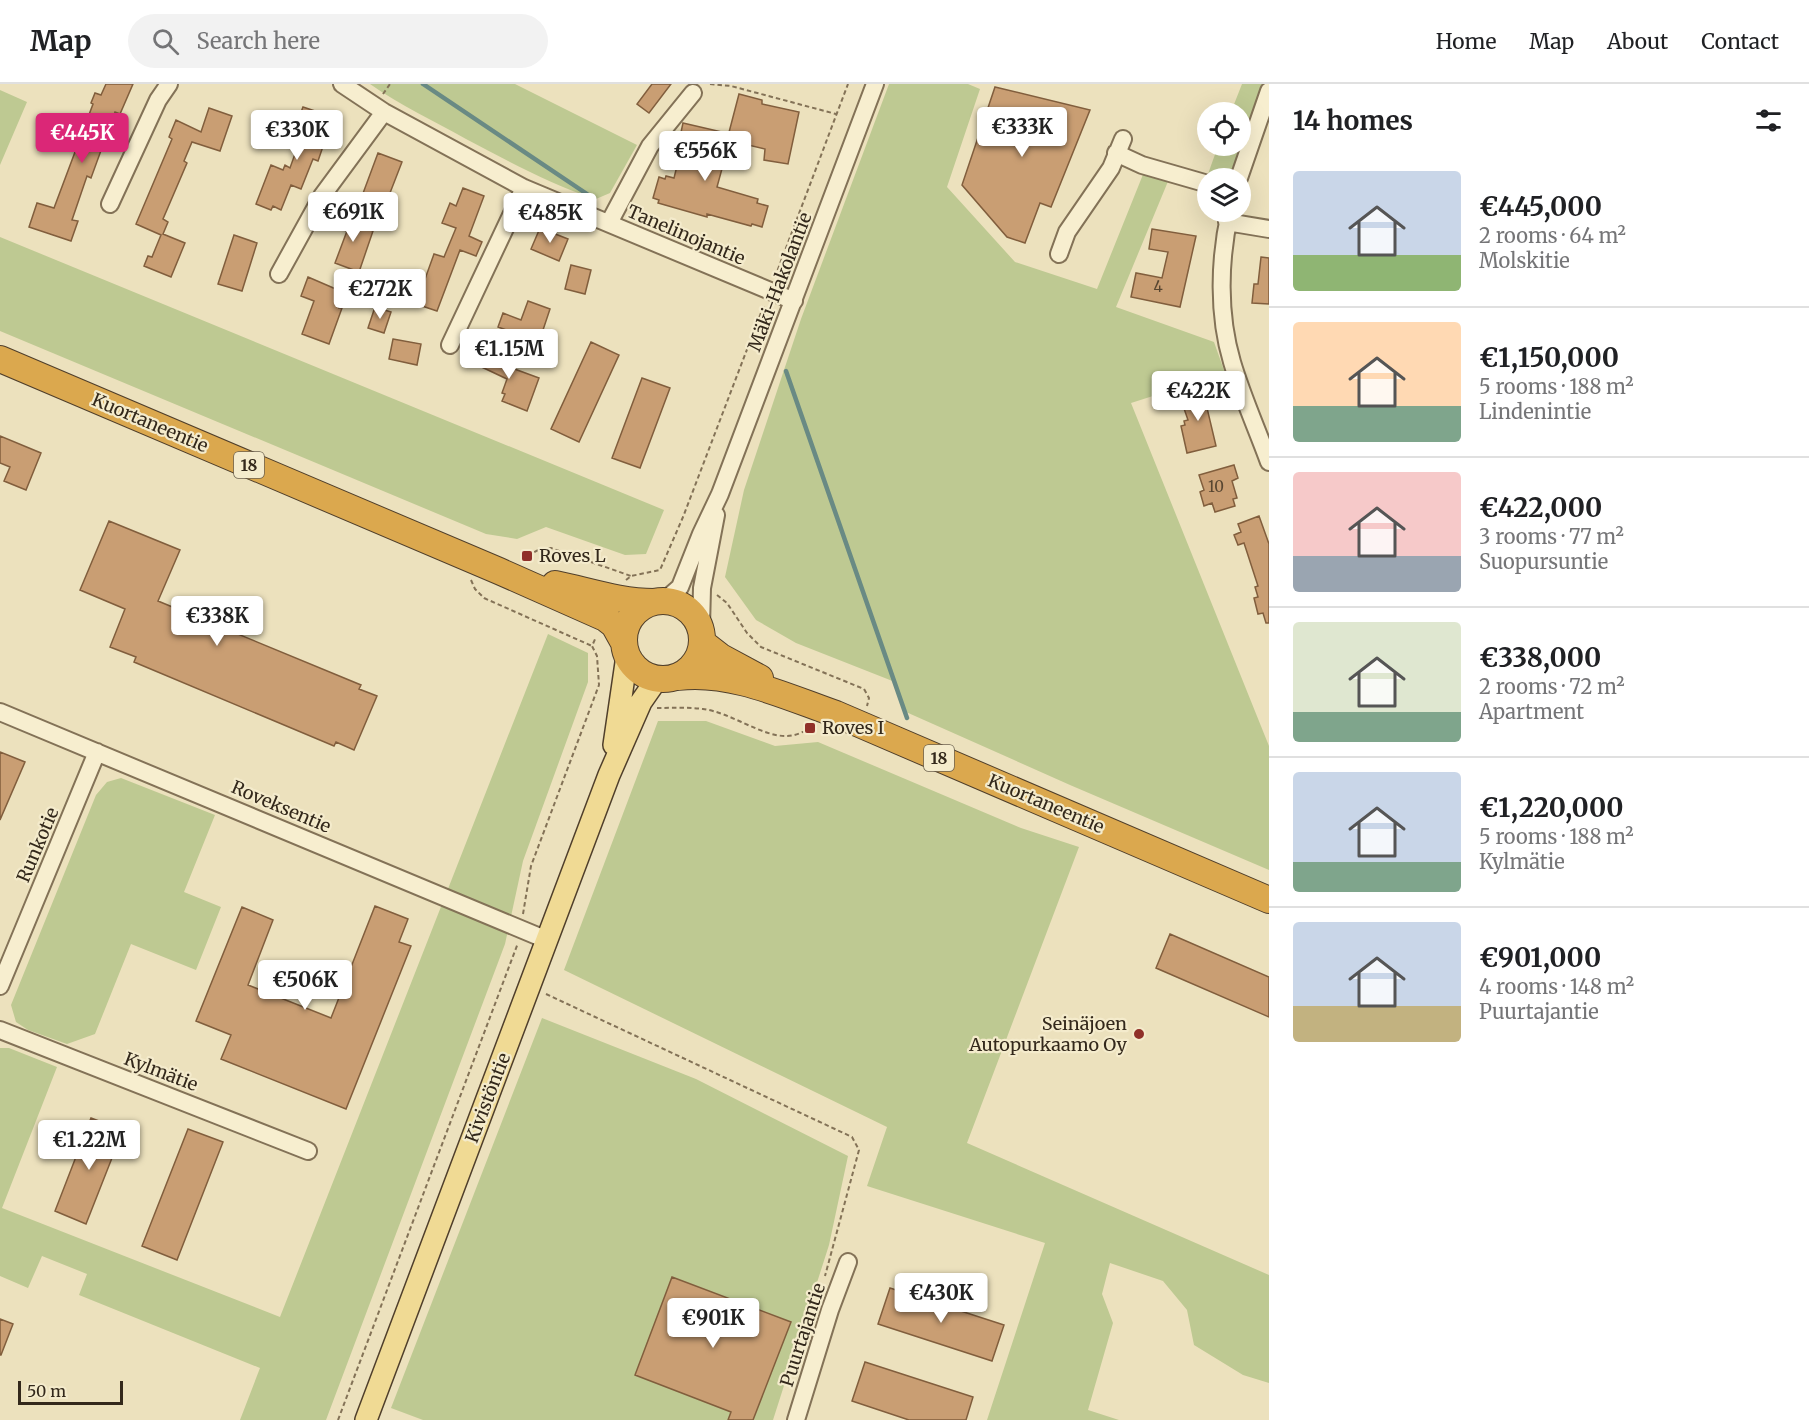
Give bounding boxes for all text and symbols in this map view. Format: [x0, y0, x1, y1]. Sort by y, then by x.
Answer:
search box [128, 14, 548, 68]
text: Map [30, 23, 92, 59]
icon: search [149, 25, 182, 58]
text: Search here [197, 27, 320, 55]
text: Home [1436, 28, 1496, 55]
text: Map [1529, 28, 1574, 55]
text: About [1607, 28, 1668, 55]
text: Contact [1701, 28, 1779, 55]
map controls [1197, 102, 1251, 222]
button: locate [1197, 102, 1251, 156]
text: 14 homes [1293, 104, 1413, 137]
icon: filters [1752, 104, 1785, 137]
pin: €333K [980, 107, 1064, 158]
pin: €330K [255, 110, 339, 161]
pin: €445K [40, 113, 124, 164]
text: €333K [991, 114, 1053, 139]
text: €330K [265, 117, 329, 142]
text: €445K [50, 120, 114, 145]
pin: €556K [663, 131, 747, 182]
text: €556K [673, 138, 737, 163]
button: layers [1197, 168, 1251, 222]
text: €445,000 [1479, 190, 1602, 223]
pin: €691K [311, 192, 395, 243]
pin: €485K [508, 193, 592, 244]
icon: home [1341, 195, 1413, 267]
text: €691K [322, 199, 384, 224]
street label: Tanelinojantie [624, 199, 749, 270]
text: €485K [518, 200, 583, 225]
street label: Mäki-Hakolantie [742, 209, 817, 355]
text: 2 rooms · 64 m² [1479, 223, 1626, 248]
text: Molskitie [1479, 248, 1570, 273]
pin: €272K [338, 269, 422, 320]
text: €272K [348, 276, 412, 301]
house number: 4 [1153, 277, 1163, 296]
pin: €1.15M [460, 329, 558, 380]
text: €1.15M [474, 336, 544, 361]
text: €1,150,000 [1479, 341, 1619, 374]
icon: home [1341, 346, 1413, 418]
pin: €422K [1156, 371, 1240, 422]
text: 5 rooms · 188 m² [1479, 374, 1634, 399]
text: €422K [1166, 378, 1230, 403]
street label: Kuortaneentie [89, 388, 212, 457]
text: Lindenintie [1479, 399, 1591, 424]
road number: 18 [234, 452, 264, 478]
house number: 10 [1208, 477, 1224, 496]
text: €422,000 [1479, 491, 1602, 524]
icon: home [1341, 496, 1413, 568]
text: 3 rooms · 77 m² [1479, 524, 1624, 549]
place label: Roves L [539, 544, 606, 567]
marker: Roves L [520, 549, 534, 563]
text: Suopursuntie [1479, 549, 1608, 574]
pin: €338K [175, 596, 259, 647]
text: €338K [185, 603, 249, 628]
text: €338,000 [1479, 641, 1601, 674]
icon: home [1341, 646, 1413, 718]
text: 2 rooms · 72 m² [1479, 674, 1625, 699]
text: Apartment [1479, 699, 1584, 724]
place label: Roves I [822, 716, 884, 739]
marker: Roves I [803, 721, 817, 735]
road number: 18 [924, 745, 954, 771]
street label: Kuortaneentie [985, 769, 1108, 838]
street label: Roveksentie [228, 775, 334, 838]
text: €1,220,000 [1479, 791, 1624, 824]
icon: home [1341, 796, 1413, 868]
street label: Runkotie [11, 804, 64, 886]
text: 5 rooms · 188 m² [1479, 824, 1634, 849]
text: Kylmätie [1479, 849, 1565, 874]
text: €901,000 [1479, 941, 1601, 974]
icon: home [1341, 946, 1413, 1018]
pin: €506K [263, 960, 347, 1011]
text: €506K [272, 967, 338, 992]
text: 4 rooms · 148 m² [1479, 974, 1634, 999]
text: Puurtajantie [1479, 999, 1599, 1024]
place label: Seinäjoen Autopurkaamo Oy [968, 1012, 1128, 1056]
marker: Seinäjoen Autopurkaamo Oy [1132, 1027, 1146, 1041]
street label: Kylmätie [121, 1047, 201, 1096]
street label: Kivistöntie [460, 1050, 515, 1146]
pin: €1.22M [40, 1120, 138, 1171]
text: €1.22M [52, 1127, 126, 1152]
pin: €430K [899, 1273, 983, 1324]
street label: Puurtajantie [775, 1280, 830, 1390]
text: €430K [909, 1280, 973, 1305]
pin: €901K [671, 1298, 755, 1349]
text: €901K [681, 1305, 745, 1330]
scale bar [18, 1378, 123, 1406]
text: 50 m [27, 1381, 66, 1401]

